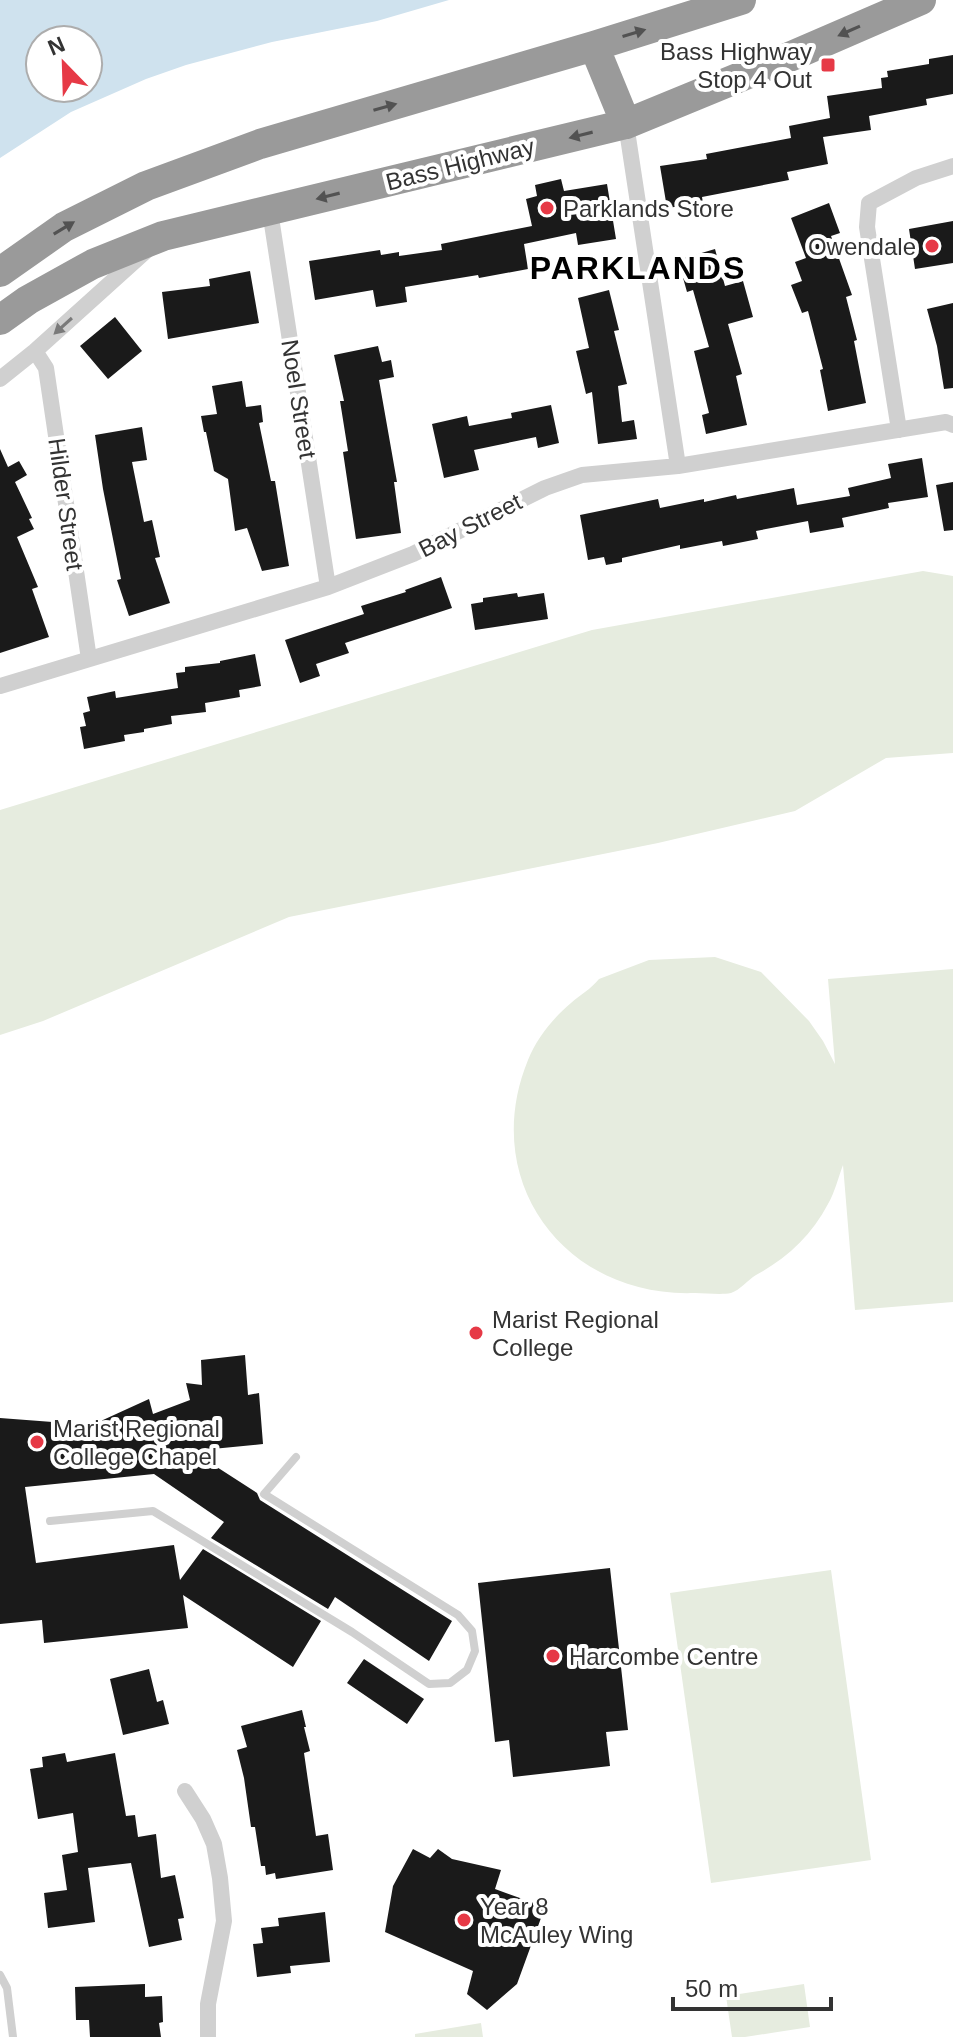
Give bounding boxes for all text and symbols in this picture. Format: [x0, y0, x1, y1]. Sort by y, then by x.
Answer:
north arrow [24, 24, 104, 104]
one-way arrow [837, 25, 861, 38]
one-way arrow [623, 27, 647, 39]
text: N [44, 31, 69, 61]
place label: Bass Highway Stop 4 Out [660, 38, 812, 93]
marker: Bass Highway Stop 4 Out [819, 56, 837, 74]
one-way arrow [373, 100, 397, 113]
one-way arrow [568, 129, 593, 141]
street label: Bass Highway [383, 133, 537, 195]
one-way arrow [316, 191, 341, 203]
place label: Parklands Store [563, 195, 734, 222]
marker: Parklands Store [538, 199, 556, 217]
one-way arrow [53, 221, 75, 235]
place label: Owendale [808, 233, 916, 260]
marker: Owendale [923, 237, 941, 255]
district label: PARKLANDS [530, 250, 746, 286]
one-way arrow [54, 317, 74, 334]
street label: Noel Street [276, 338, 322, 461]
street label: Hilder Street [43, 436, 89, 572]
street label: Bay Street [414, 487, 526, 562]
place label: Marist Regional College [492, 1306, 659, 1361]
marker: Marist Regional College [467, 1324, 485, 1342]
place label: Marist Regional College Chapel [53, 1415, 220, 1470]
marker: Marist Regional College Chapel [28, 1433, 46, 1451]
place label: Harcombe Centre [569, 1643, 758, 1670]
marker: Harcombe Centre [544, 1647, 562, 1665]
place label: Year 8 McAuley Wing [480, 1893, 633, 1948]
marker: Year 8 McAuley Wing [455, 1911, 473, 1929]
scale bar [673, 1961, 831, 2011]
text: 50 m [685, 1975, 738, 2002]

